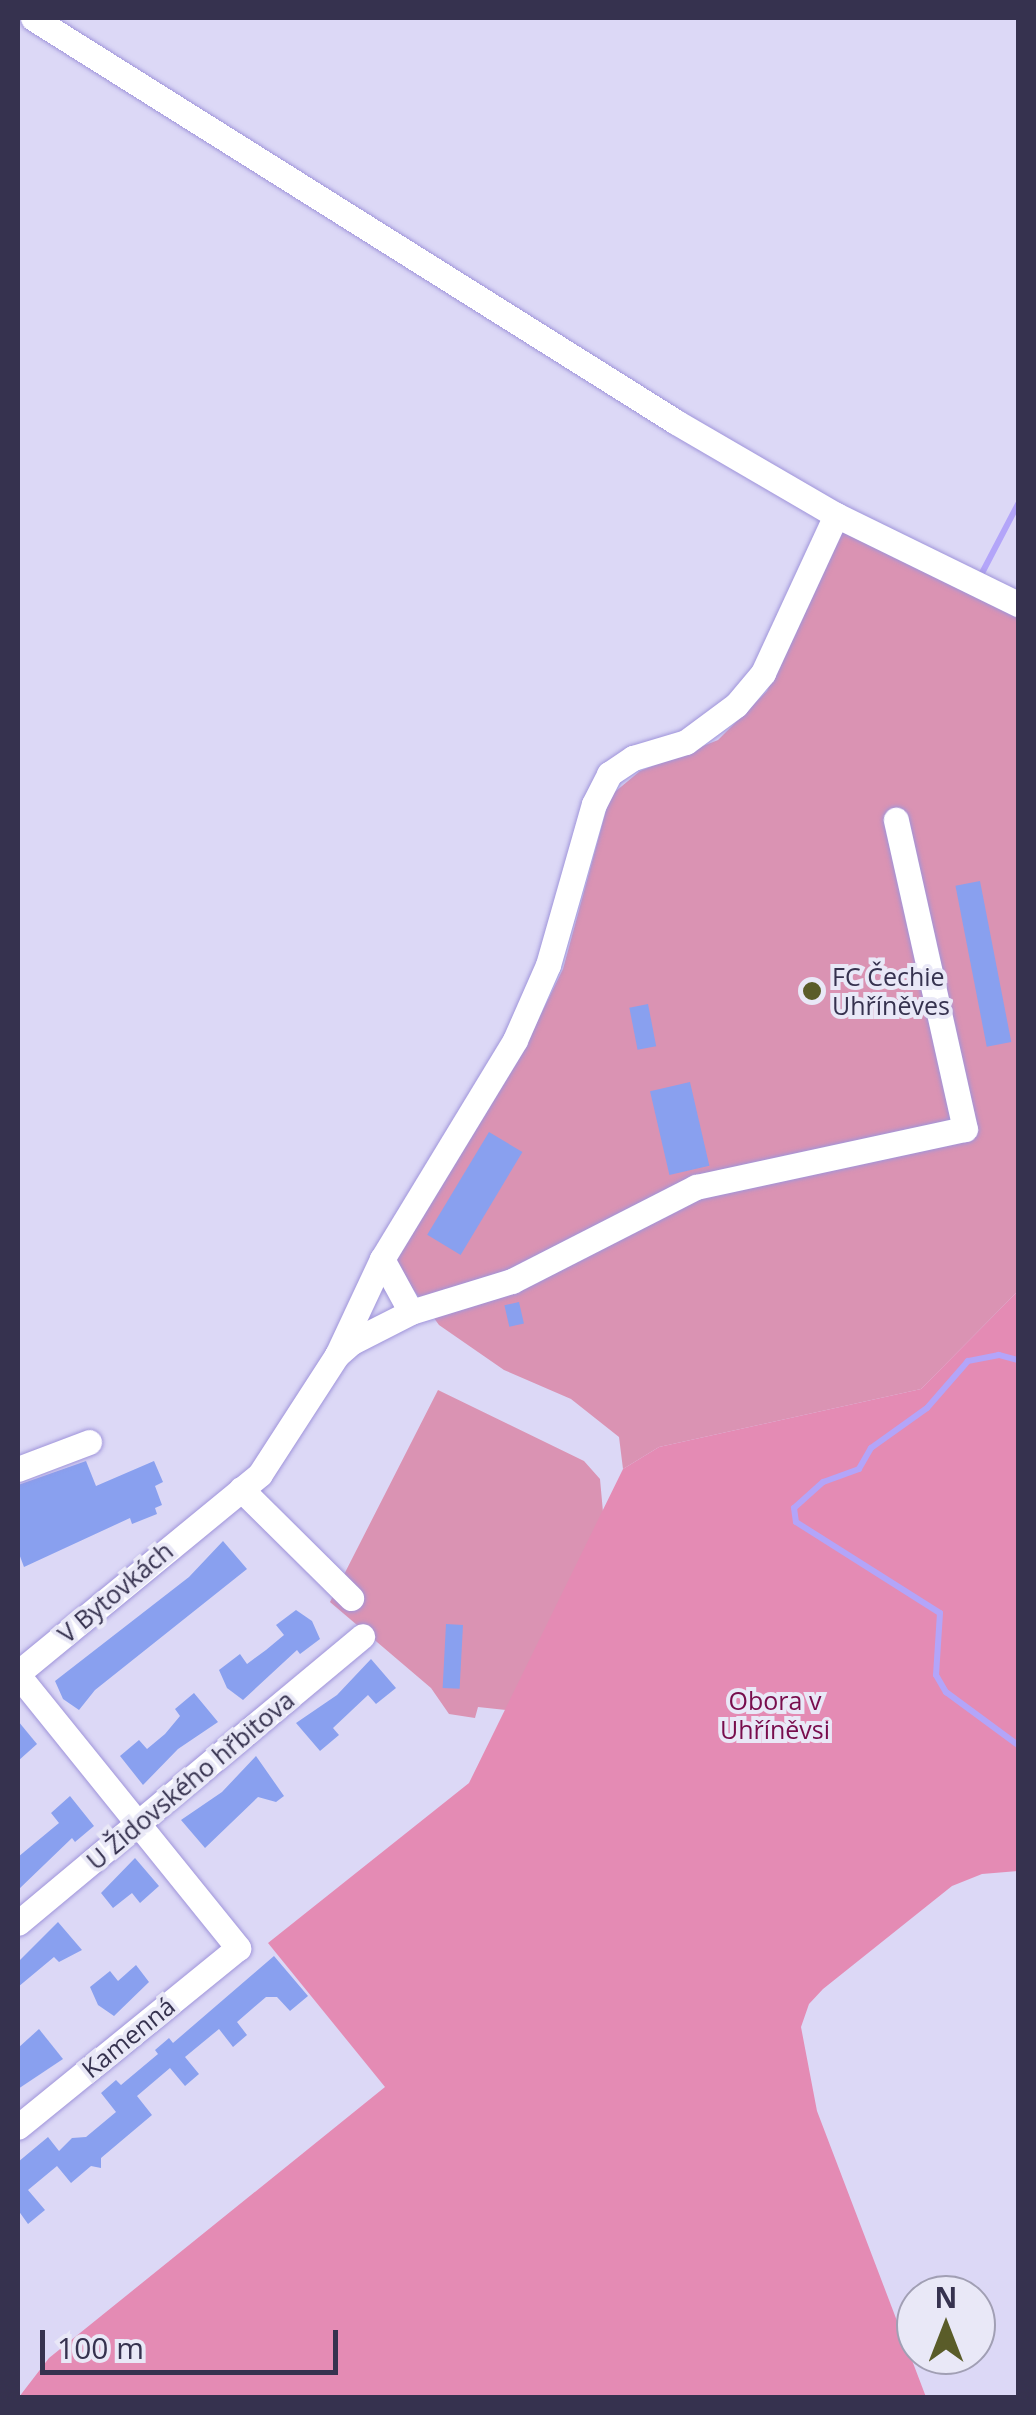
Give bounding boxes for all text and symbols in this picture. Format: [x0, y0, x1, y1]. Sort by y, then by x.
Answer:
place label: FC Čechie Uhříněves [832, 962, 950, 1021]
marker: FC Čechie Uhříněves [801, 980, 823, 1002]
street label: V Bytovkách [51, 1535, 179, 1649]
street label: U Židovského hřbitova [80, 1684, 300, 1876]
park label: Obora v Uhříněvsi [720, 1686, 830, 1745]
street label: Kamenná [75, 1990, 181, 2084]
north arrow [896, 2275, 996, 2375]
text: N [935, 2278, 957, 2316]
scale bar [45, 2310, 342, 2372]
text: 100 m [57, 2327, 144, 2368]

